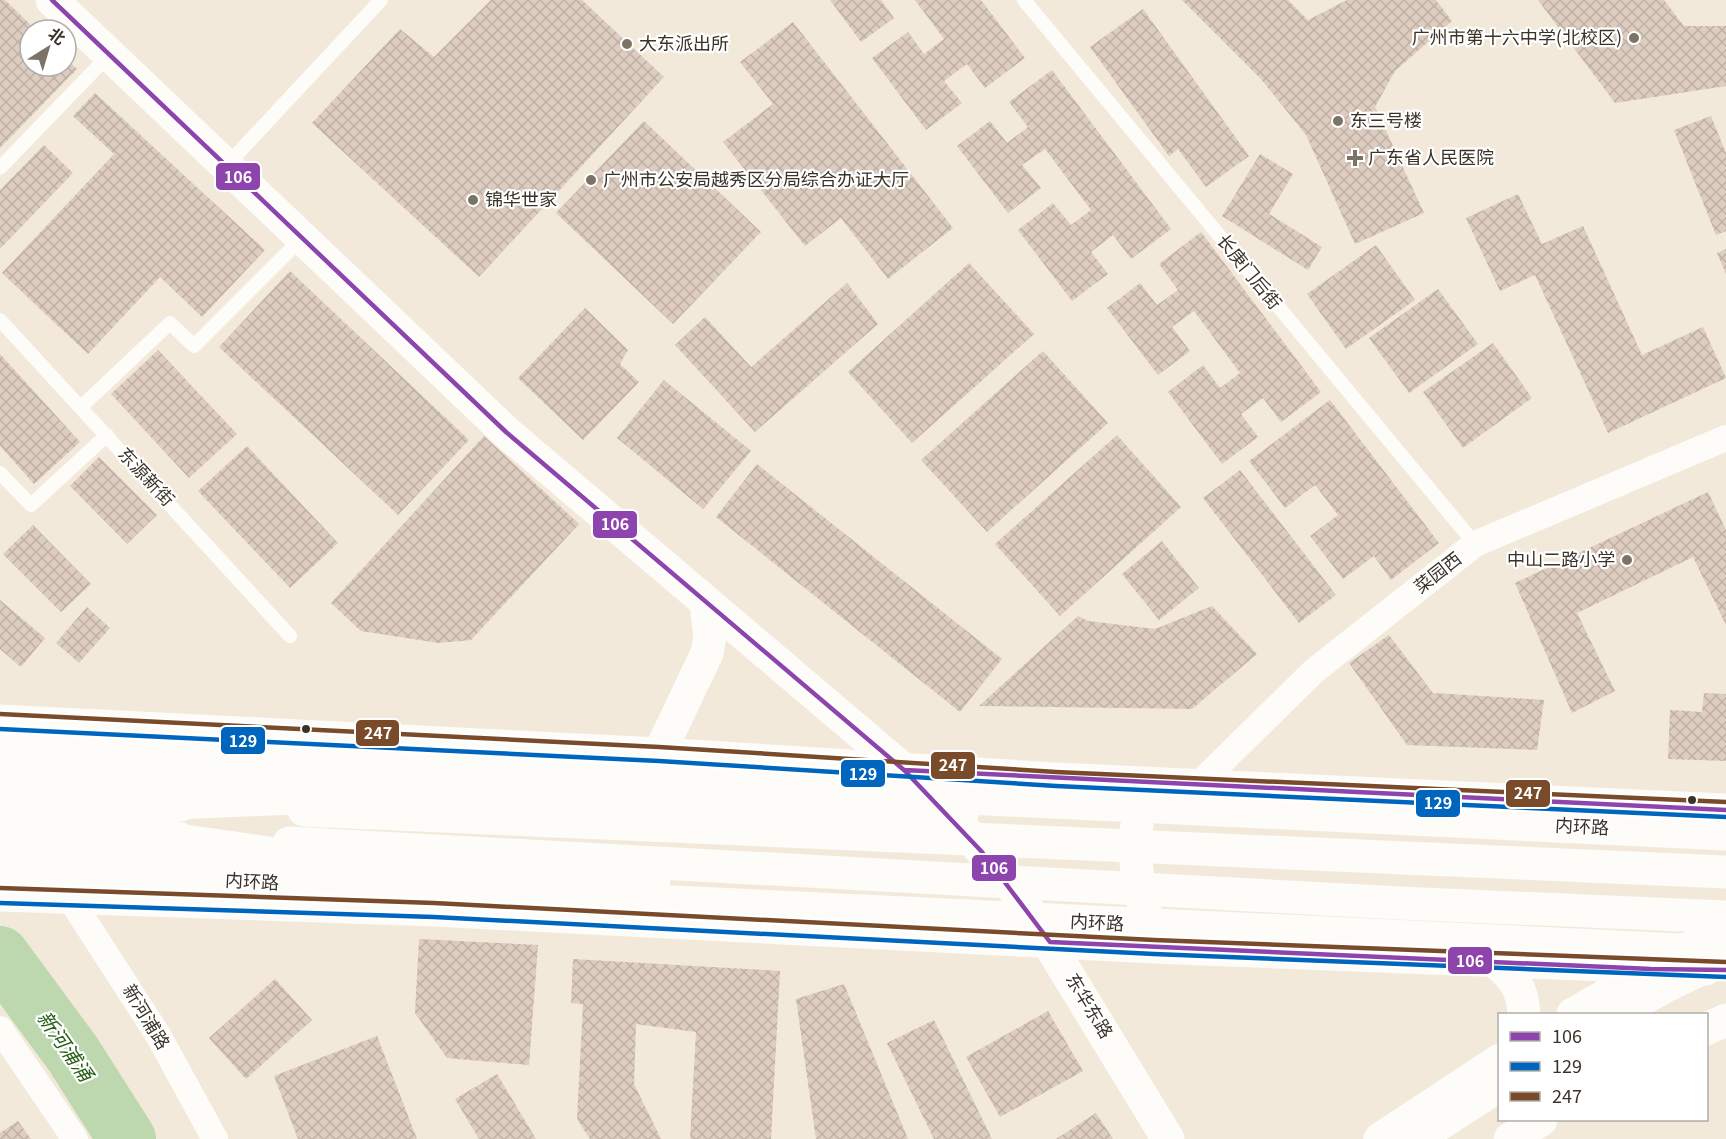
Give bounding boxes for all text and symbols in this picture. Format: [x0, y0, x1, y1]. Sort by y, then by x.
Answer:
north arrow [18, 18, 78, 78]
text: 北 [44, 21, 71, 50]
place label: 广州市第十六中学(北校区) [1412, 23, 1622, 49]
place label: 大东派出所 [639, 29, 729, 55]
marker: 广州市第十六中学(北校区) [1627, 31, 1641, 45]
marker: 大东派出所 [620, 37, 634, 51]
place label: 东三号楼 [1350, 106, 1422, 132]
marker: 东三号楼 [1331, 114, 1345, 128]
place label: 广东省人民医院 [1368, 143, 1494, 169]
marker: 广东省人民医院 [1346, 149, 1364, 167]
line badge: 106 [215, 162, 261, 191]
text: 106 [224, 164, 252, 188]
place label: 广州市公安局越秀区分局综合办证大厅 [603, 165, 909, 191]
marker: 广州市公安局越秀区分局综合办证大厅 [584, 173, 598, 187]
place label: 锦华世家 [485, 185, 557, 211]
marker: 锦华世家 [466, 193, 480, 207]
street label: 长庚门后街 [1212, 228, 1289, 314]
street label: 东源新街 [113, 440, 182, 511]
line badge: 106 [592, 510, 638, 539]
text: 106 [601, 511, 629, 535]
street label: 菜园西 [1407, 545, 1466, 598]
place label: 中山二路小学 [1507, 545, 1615, 571]
marker: 中山二路小学 [1620, 553, 1634, 567]
line badge: 247 [355, 719, 400, 747]
text: 247 [364, 720, 392, 744]
unlabelled marker [300, 723, 312, 735]
line badge: 129 [220, 726, 266, 755]
text: 129 [229, 728, 257, 752]
line badge: 247 [930, 751, 976, 780]
text: 247 [939, 752, 967, 776]
line badge: 129 [840, 759, 886, 788]
text: 129 [849, 761, 877, 785]
line badge: 247 [1505, 779, 1551, 808]
text: 247 [1514, 780, 1542, 804]
line badge: 129 [1415, 789, 1461, 818]
text: 129 [1424, 790, 1452, 814]
unlabelled marker [1686, 794, 1698, 806]
street label: 内环路 [1554, 811, 1610, 839]
line badge: 106 [971, 854, 1017, 882]
text: 106 [980, 855, 1008, 879]
street label: 内环路 [224, 866, 280, 894]
street label: 内环路 [1069, 907, 1125, 935]
line badge: 106 [1447, 946, 1493, 975]
text: 106 [1456, 948, 1484, 972]
street label: 东华东路 [1061, 967, 1120, 1043]
street label: 新河浦路 [118, 978, 177, 1054]
water label: 新河浦涌 [31, 1004, 102, 1088]
legend [1498, 1013, 1708, 1121]
text: 106 [1552, 1022, 1582, 1048]
text: 129 [1552, 1052, 1582, 1078]
text: 247 [1552, 1082, 1582, 1108]

